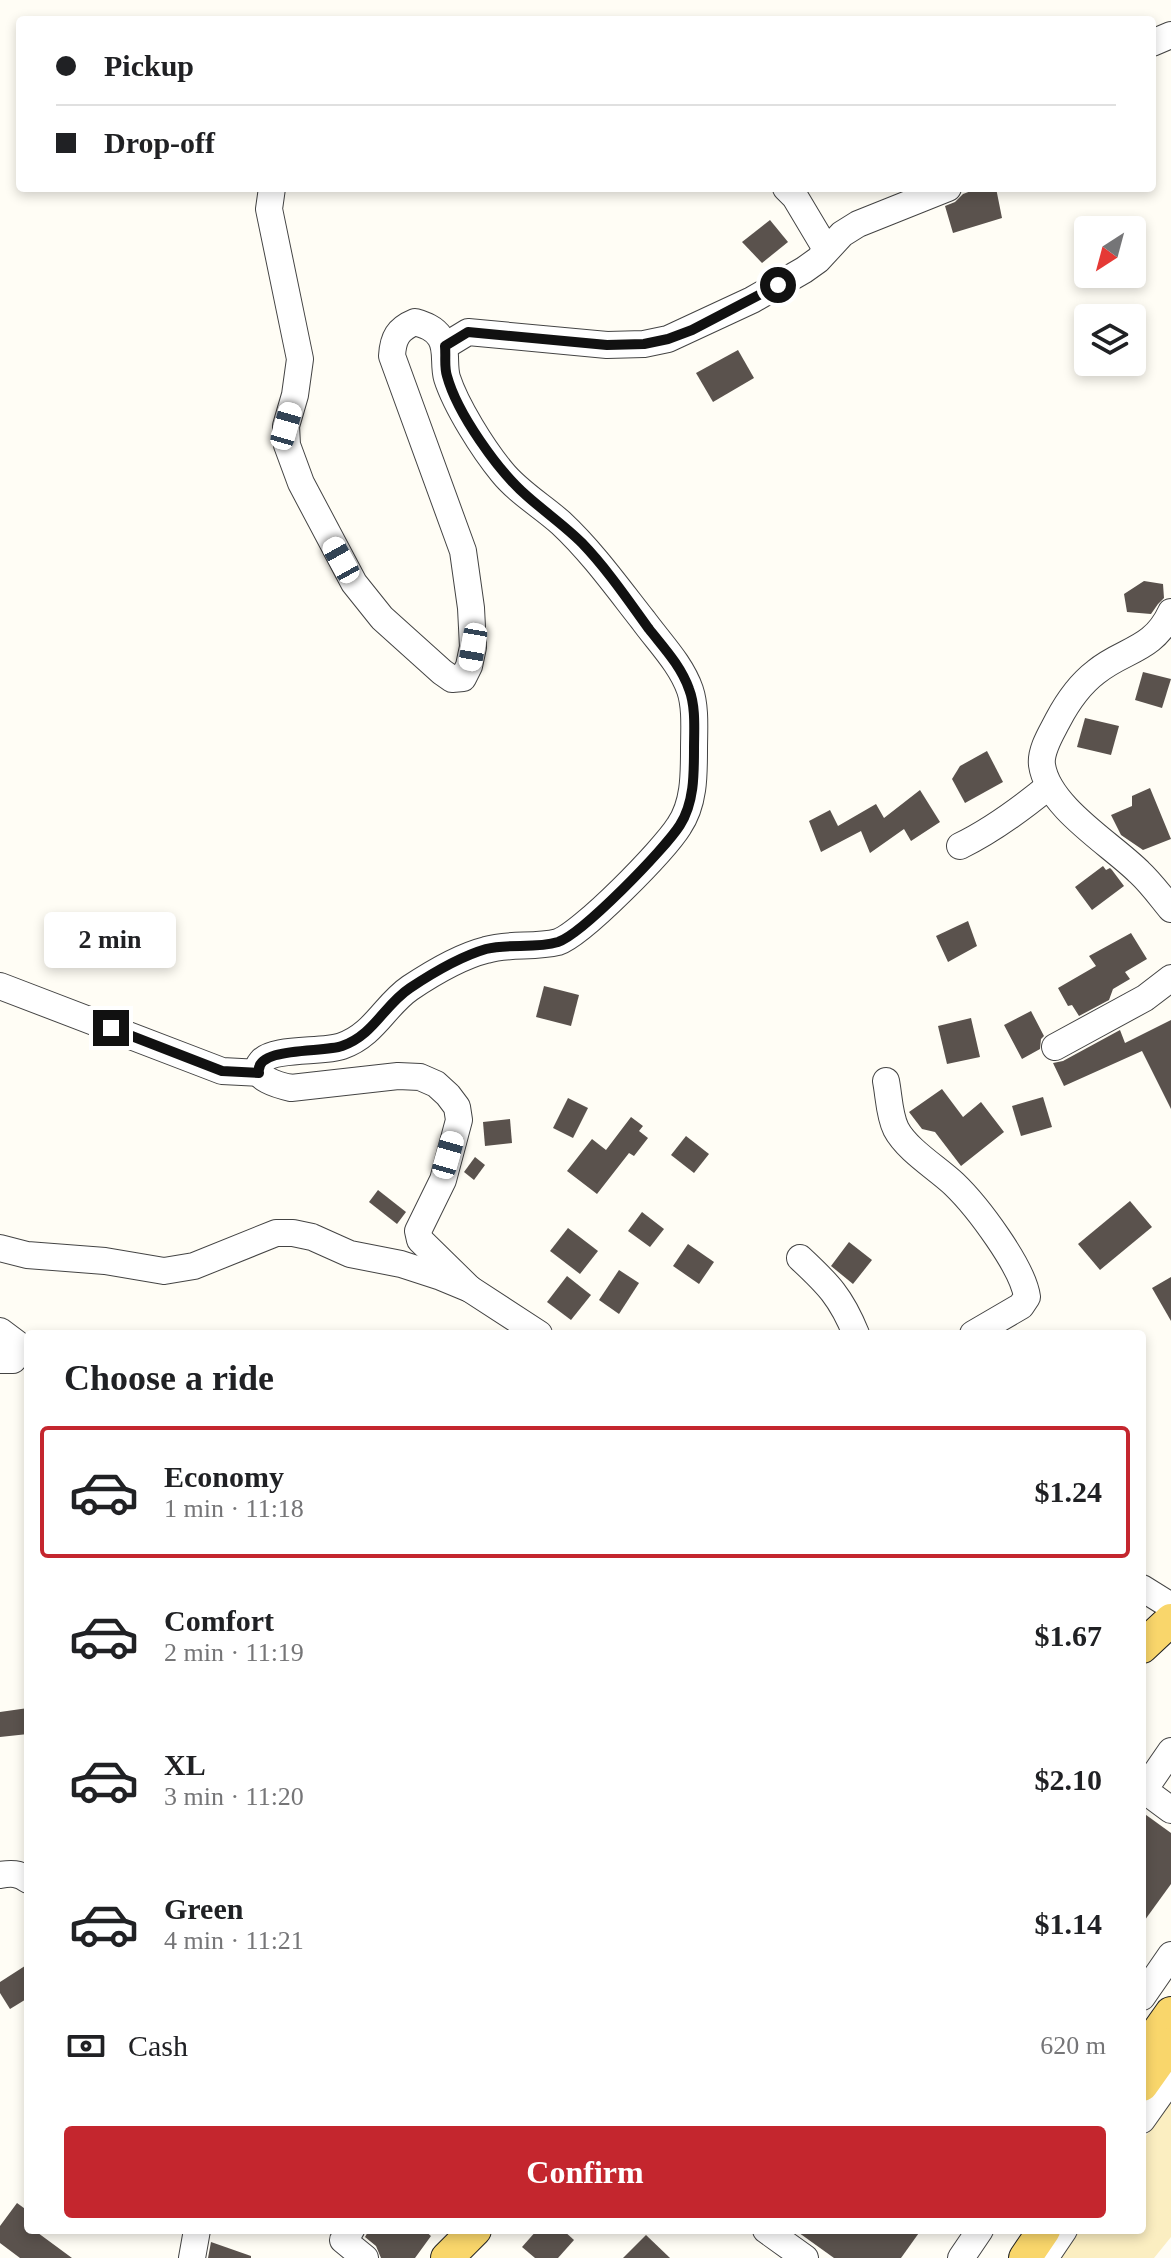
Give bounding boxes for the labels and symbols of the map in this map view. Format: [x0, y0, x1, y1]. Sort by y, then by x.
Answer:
north arrow [1074, 216, 1146, 288]
route start [760, 267, 796, 303]
car [268, 400, 304, 452]
car [319, 533, 363, 587]
car [457, 621, 489, 673]
callout: 2 min [45, 912, 177, 968]
route end [93, 1010, 129, 1046]
car [430, 1129, 466, 1181]

